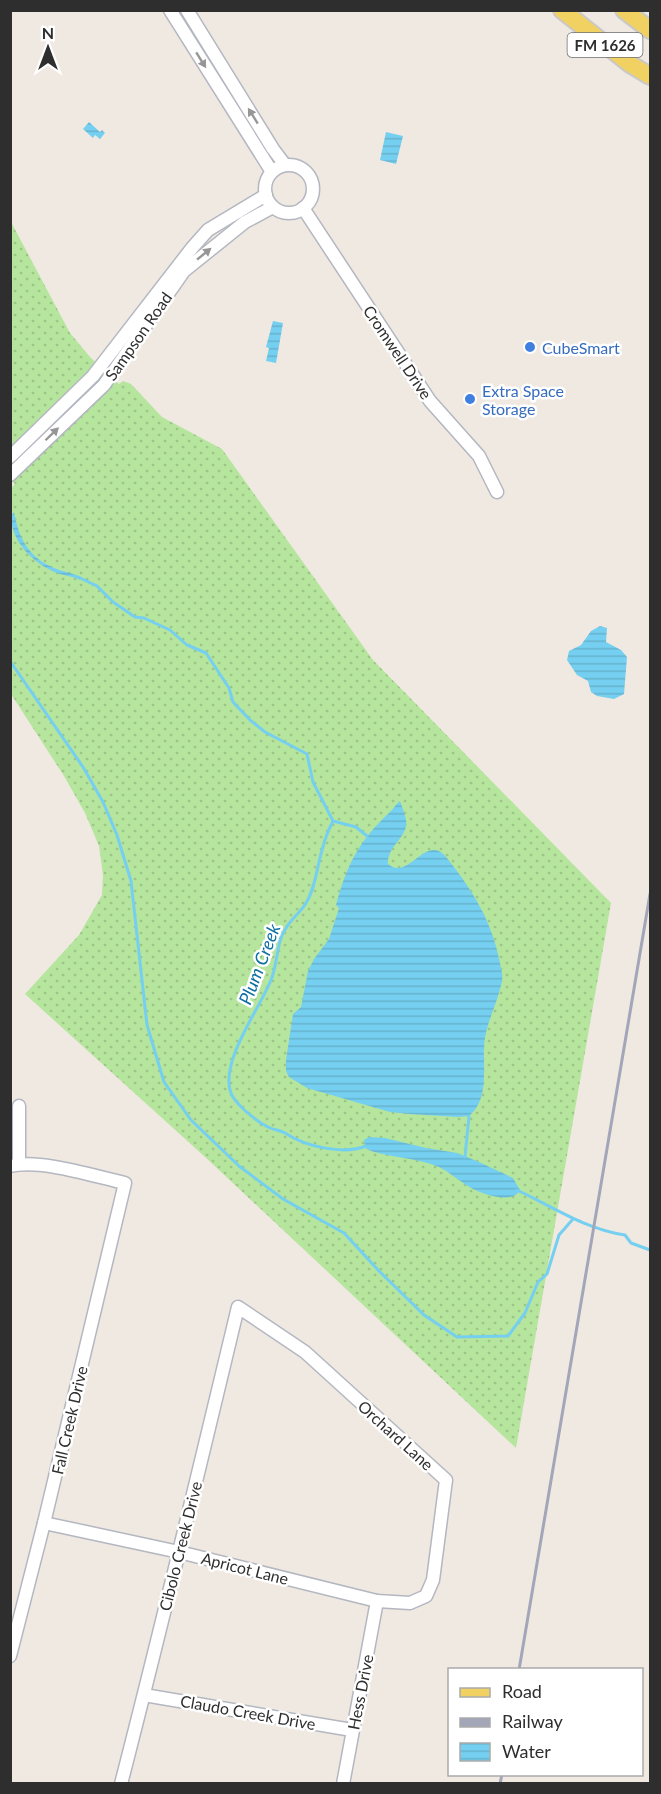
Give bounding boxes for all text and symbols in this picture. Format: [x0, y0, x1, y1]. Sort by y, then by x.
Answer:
north arrow [18, 18, 78, 78]
text: N [42, 23, 54, 42]
road number: FM 1626 [568, 33, 642, 57]
one-way arrow [196, 52, 207, 68]
one-way arrow [247, 108, 258, 124]
one-way arrow [196, 248, 212, 261]
street label: Sampson Road [101, 288, 175, 384]
street label: Cromwell Drive [360, 301, 436, 403]
place label: CubeSmart [542, 338, 620, 357]
marker: CubeSmart [523, 340, 537, 354]
place label: Extra Space Storage [482, 381, 564, 418]
marker: Extra Space Storage [463, 392, 477, 406]
one-way arrow [44, 427, 59, 441]
water label: Plum Creek [234, 920, 285, 1007]
street label: Fall Creek Drive [47, 1364, 91, 1476]
street label: Orchard Lane [354, 1396, 438, 1474]
street label: Cibolo Creek Drive [155, 1479, 205, 1613]
street label: Apricot Lane [199, 1548, 291, 1588]
street label: Hess Drive [343, 1653, 377, 1731]
legend [448, 1668, 643, 1776]
text: Road [502, 1680, 542, 1702]
street label: Claudo Creek Drive [179, 1691, 317, 1733]
text: Railway [502, 1710, 563, 1732]
text: Water [502, 1740, 551, 1762]

